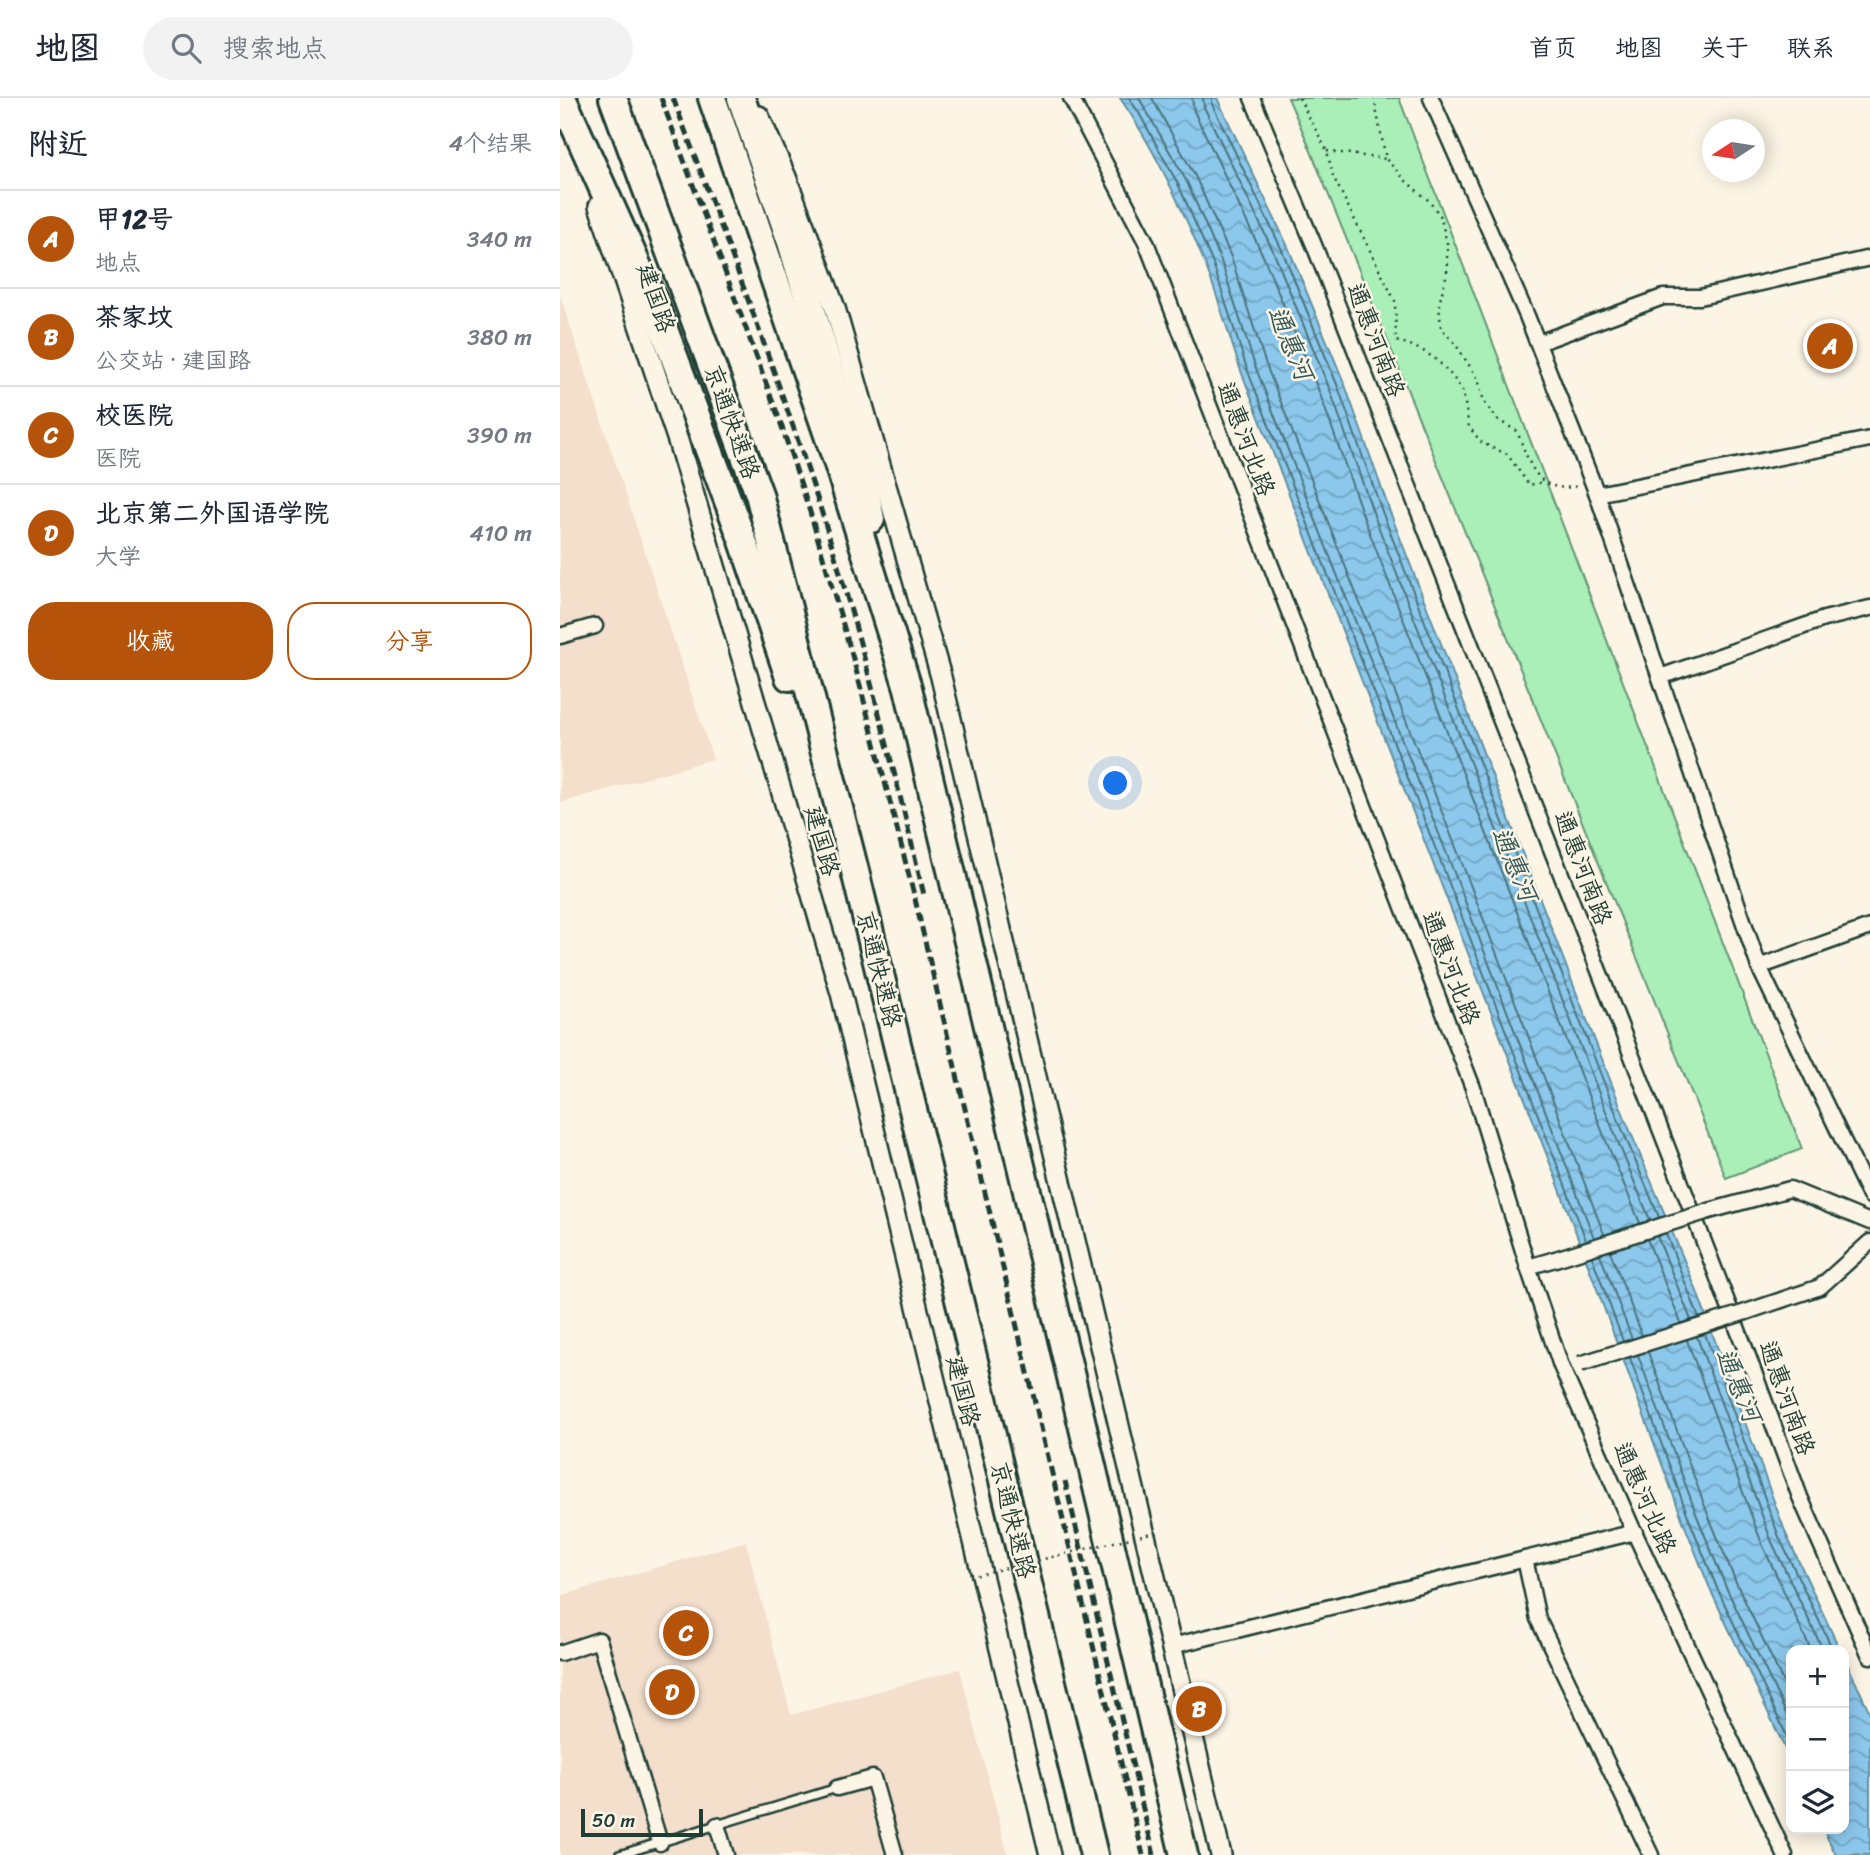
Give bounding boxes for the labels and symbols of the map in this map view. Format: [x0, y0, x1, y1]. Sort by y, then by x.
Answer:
north arrow [1702, 119, 1765, 182]
street label: 建国路 [624, 257, 688, 339]
street label: 通惠河南路 [1335, 276, 1417, 404]
water label: 通惠河 [1255, 298, 1329, 392]
pin: A [1807, 320, 1853, 372]
street label: 京通快速路 [692, 358, 772, 486]
street label: 通惠河北路 [1205, 375, 1287, 503]
your location [1098, 766, 1132, 800]
street label: 建国路 [792, 801, 852, 881]
street label: 通惠河南路 [1542, 804, 1624, 932]
water label: 通惠河 [1479, 819, 1553, 913]
street label: 通惠河北路 [1410, 904, 1492, 1032]
street label: 京通快速路 [844, 906, 914, 1032]
street label: 通惠河南路 [1747, 1334, 1827, 1462]
water label: 通惠河 [1703, 1340, 1777, 1434]
street label: 建国路 [934, 1351, 992, 1431]
street label: 通惠河北路 [1601, 1435, 1689, 1561]
street label: 京通快速路 [978, 1457, 1048, 1583]
pin: C [663, 1607, 709, 1659]
pin: D [649, 1666, 695, 1718]
pin: B [1176, 1683, 1222, 1735]
scale bar [581, 1806, 704, 1838]

